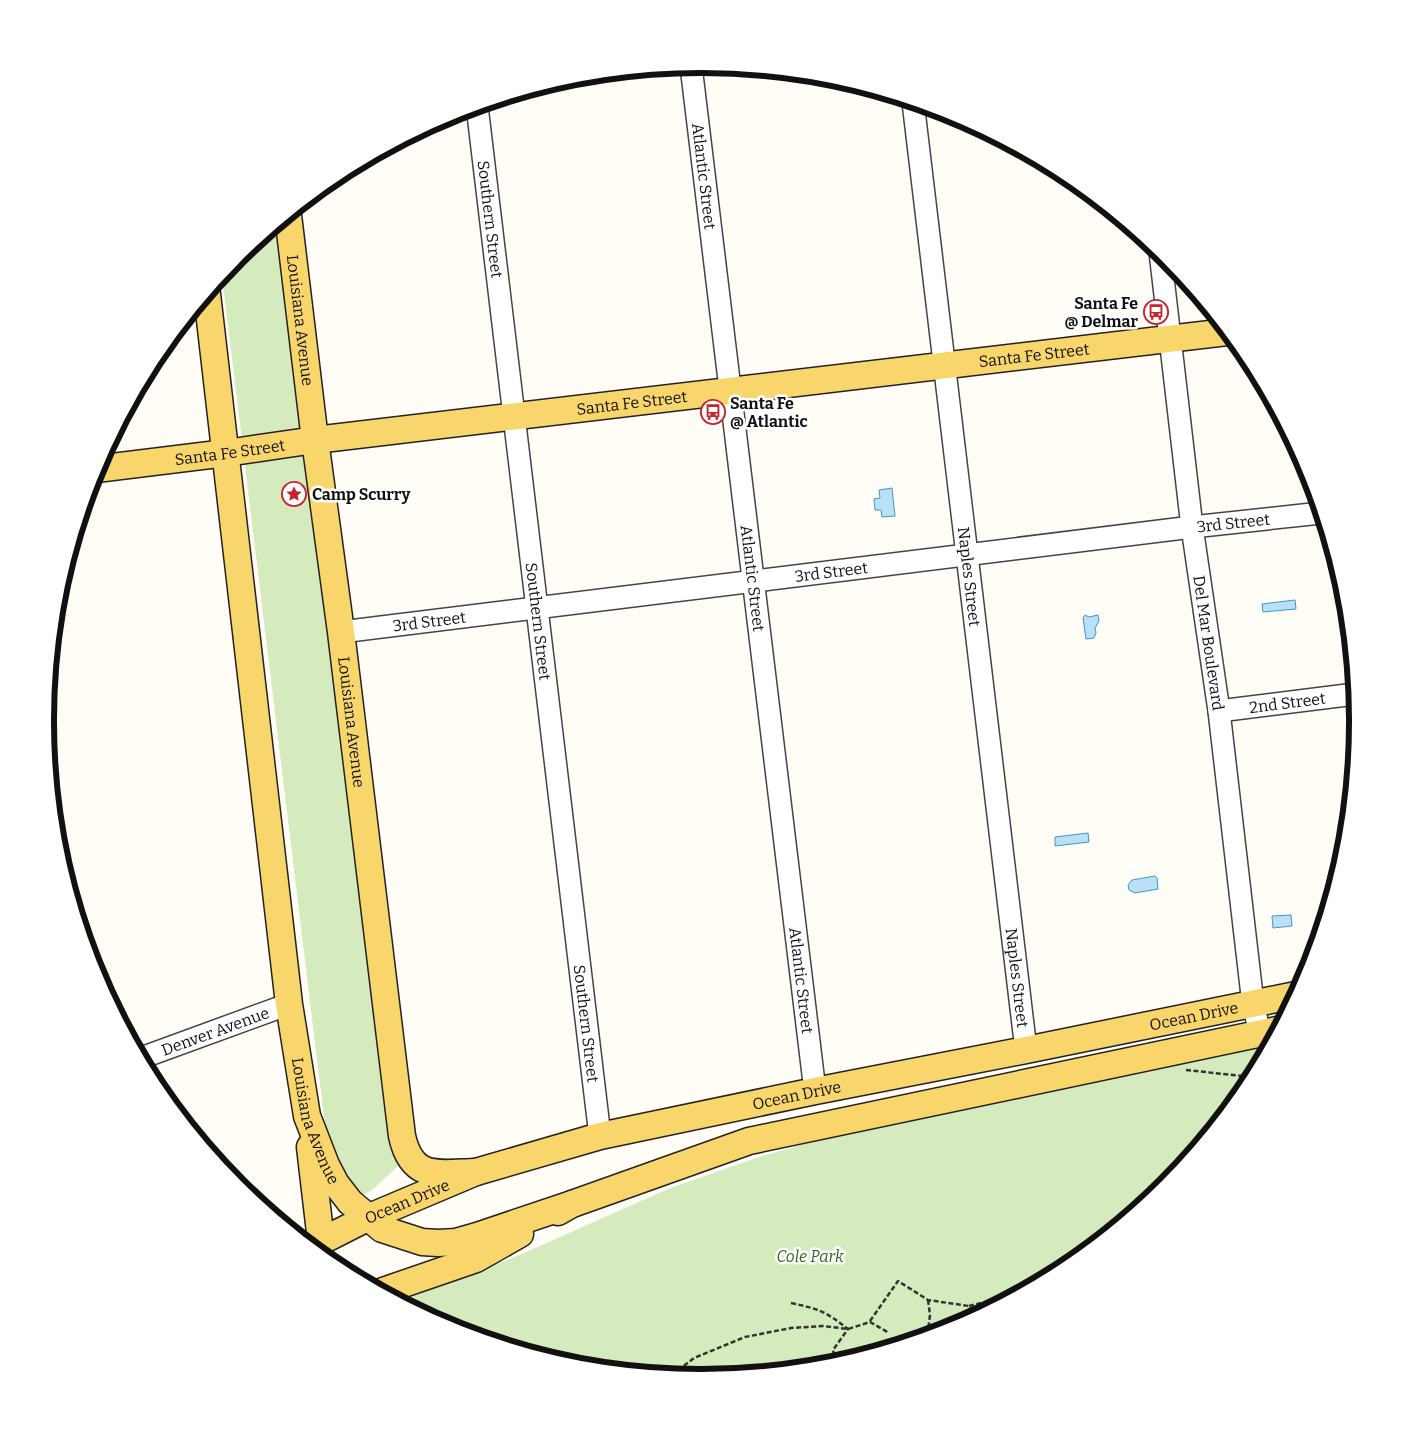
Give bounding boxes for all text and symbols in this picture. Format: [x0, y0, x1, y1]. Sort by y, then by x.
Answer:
street label: Atlantic Street [688, 122, 720, 231]
street label: Southern Street [474, 159, 507, 279]
street label: Louisiana Avenue [283, 254, 318, 387]
place label: Santa Fe @ Delmar [1064, 294, 1138, 331]
bus stop icon: Santa Fe @ Delmar [1143, 299, 1169, 325]
street label: Santa Fe Street [978, 339, 1091, 371]
street label: Santa Fe Street [576, 386, 688, 418]
place label: Santa Fe @ Atlantic [730, 394, 808, 431]
bus stop icon: Santa Fe @ Atlantic [700, 399, 726, 425]
street label: Santa Fe Street [174, 435, 287, 469]
place icon: Camp Scurry [281, 481, 307, 507]
place label: Camp Scurry [312, 485, 411, 504]
street label: 3rd Street [1196, 509, 1271, 536]
street label: Atlantic Street [737, 524, 769, 633]
street label: Naples Street [954, 526, 985, 628]
street label: 3rd Street [794, 558, 869, 585]
street label: Southern Street [522, 561, 555, 681]
street label: Del Mar Boulevard [1190, 574, 1228, 712]
street label: 3rd Street [392, 607, 467, 635]
street label: Louisiana Avenue [335, 655, 369, 789]
street label: 2nd Street [1248, 688, 1327, 717]
street label: Atlantic Street [786, 926, 817, 1035]
street label: Naples Street [1002, 927, 1033, 1029]
street label: Southern Street [570, 964, 603, 1084]
street label: Ocean Drive [1148, 998, 1240, 1034]
street label: Denver Avenue [159, 1003, 272, 1059]
street label: Louisiana Avenue [288, 1056, 344, 1187]
street label: Ocean Drive [751, 1077, 843, 1113]
street label: Ocean Drive [362, 1175, 452, 1227]
park label: Cole Park [776, 1247, 844, 1266]

